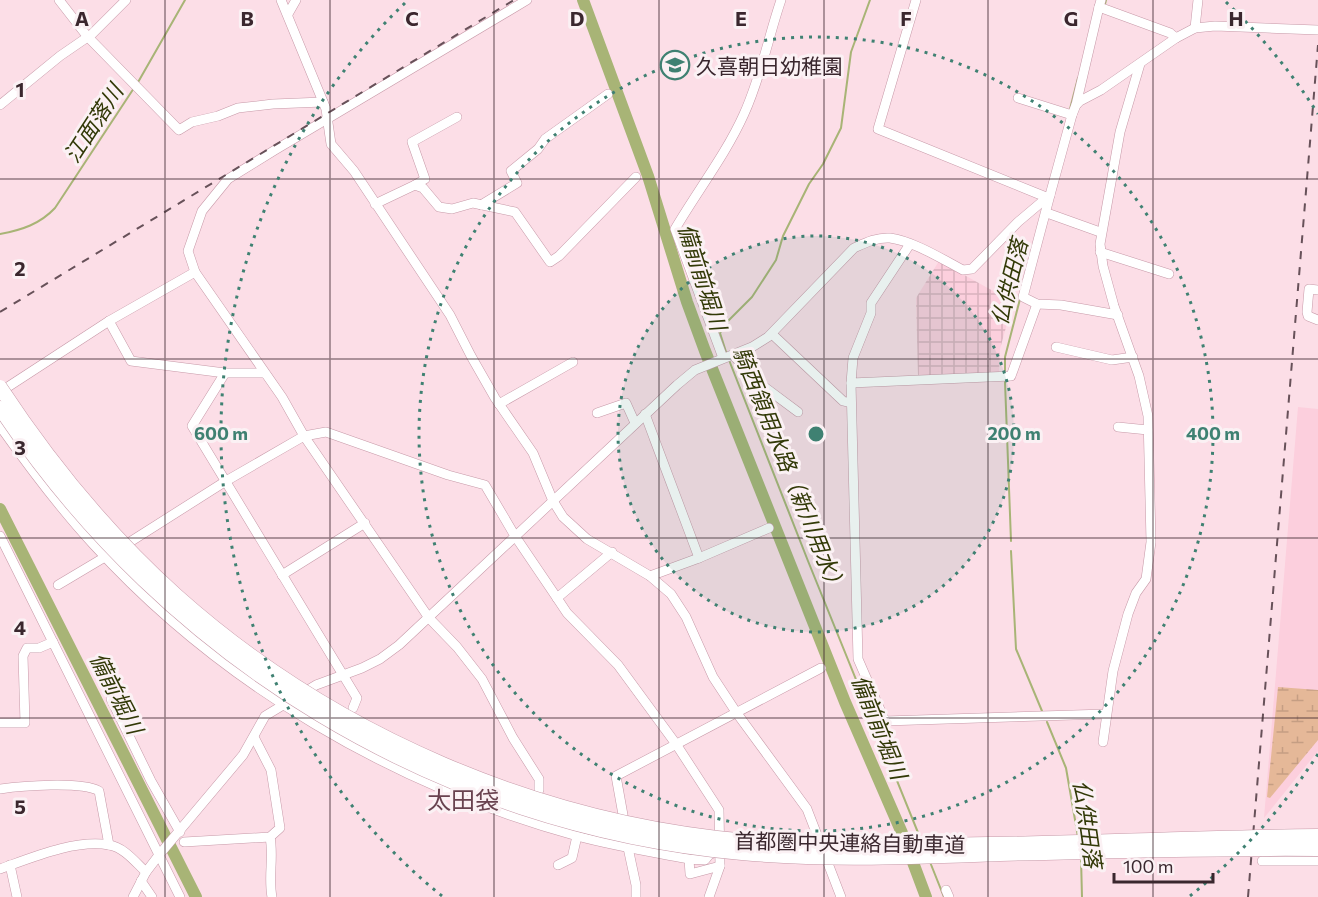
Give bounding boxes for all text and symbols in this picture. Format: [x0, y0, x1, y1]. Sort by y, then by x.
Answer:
text: A [75, 6, 89, 30]
text: B [240, 6, 254, 30]
text: C [405, 6, 419, 30]
text: D [570, 6, 584, 30]
text: E [735, 6, 747, 30]
text: F [900, 6, 912, 30]
text: G [1064, 6, 1078, 30]
text: H [1229, 6, 1244, 30]
school or university icon: 久喜朝日幼稚園 [659, 49, 691, 81]
place label: 久喜朝日幼稚園 [696, 53, 843, 78]
text: 1 [15, 77, 25, 101]
water label: 江面落川 [58, 77, 129, 167]
water label: 備前前堀川 [673, 221, 733, 335]
water label: 仏供田落 [985, 233, 1033, 328]
text: 2 [14, 256, 26, 280]
water label: 騎西領用水路（新川用水） [728, 343, 852, 597]
text: 600 m [194, 422, 248, 444]
text: 200 m [987, 422, 1041, 444]
text: 400 m [1186, 422, 1240, 444]
centre of rings [806, 424, 826, 444]
text: 3 [14, 435, 26, 459]
text: 4 [14, 615, 26, 639]
water label: 備前堀川 [85, 648, 150, 740]
water label: 備前前堀川 [847, 671, 914, 785]
water label: 仏供田落 [1069, 779, 1108, 872]
district label: 太田袋 [427, 785, 499, 814]
text: 5 [14, 794, 26, 818]
street label: 首都圏中央連絡自動車道 [734, 827, 966, 857]
scale bar [1114, 846, 1213, 884]
text: 100 m [1123, 855, 1173, 877]

